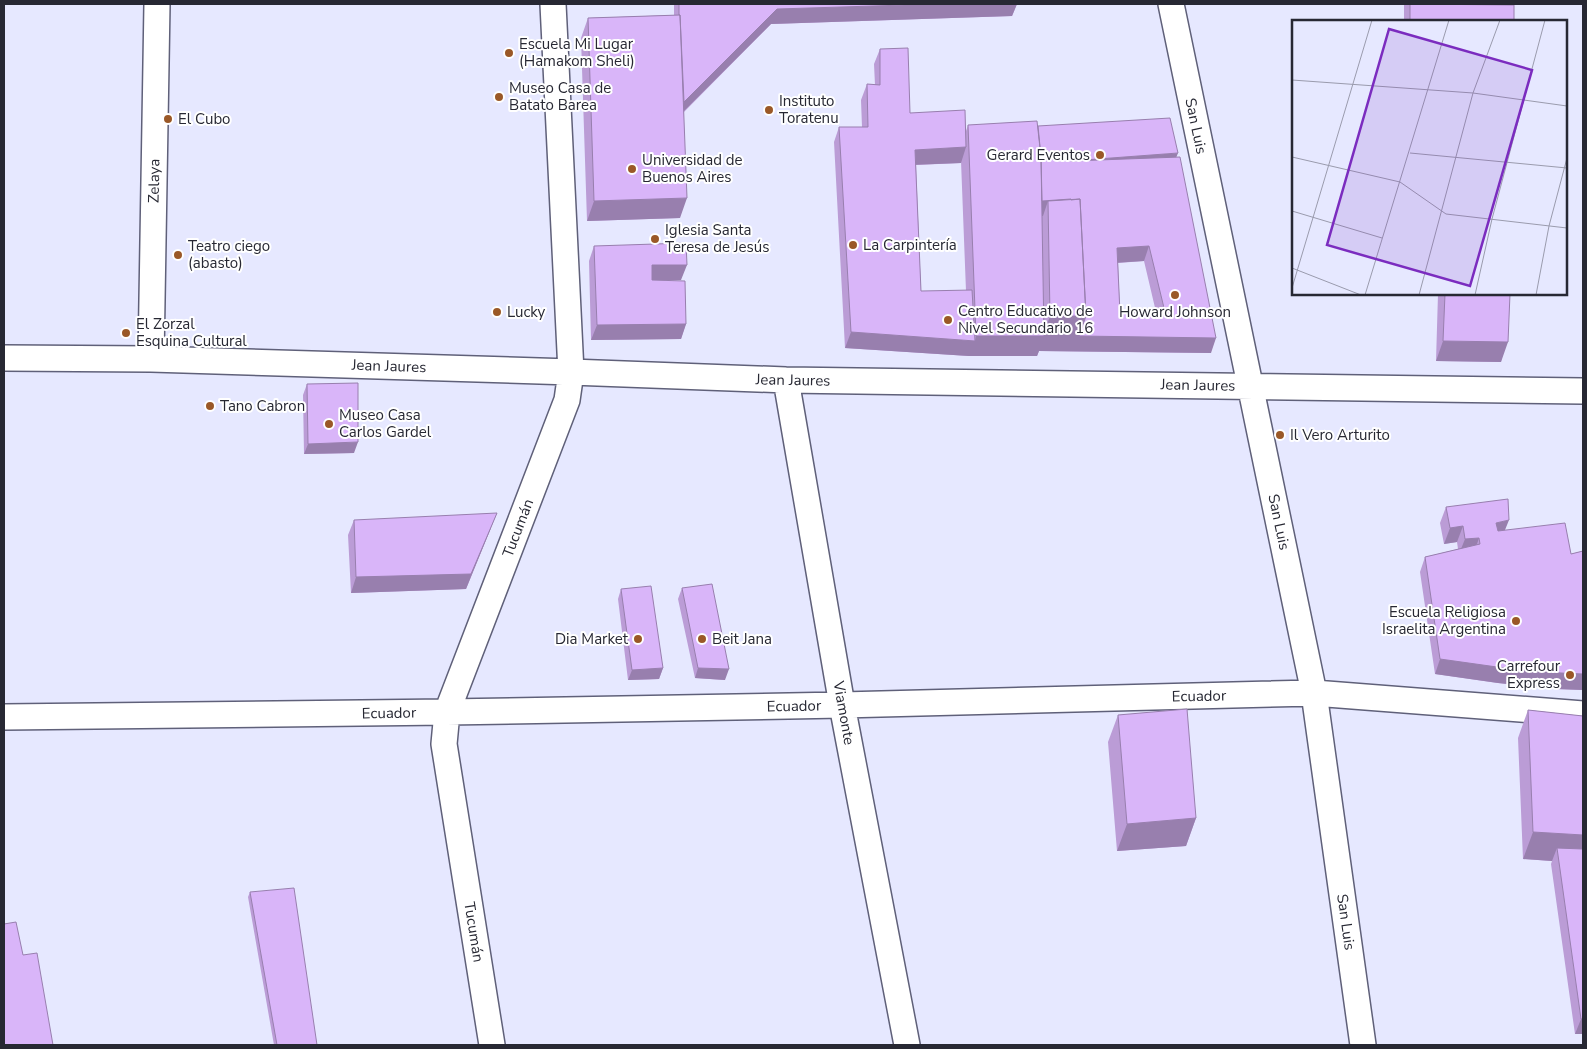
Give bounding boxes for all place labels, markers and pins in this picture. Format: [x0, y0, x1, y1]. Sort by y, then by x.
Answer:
place label: Escuela Mi Lugar (Hamakom Sheli) [519, 34, 635, 71]
marker: Escuela Mi Lugar (Hamakom Sheli) [503, 47, 515, 59]
place label: Museo Casa de Batato Barea [509, 78, 611, 115]
marker: Museo Casa de Batato Barea [493, 91, 505, 103]
place label: Instituto Toratenu [779, 91, 839, 128]
marker: Instituto Toratenu [763, 104, 775, 116]
place label: El Cubo [178, 109, 230, 129]
marker: El Cubo [162, 113, 174, 125]
place label: Gerard Eventos [987, 145, 1090, 165]
marker: Gerard Eventos [1094, 149, 1106, 161]
place label: Universidad de Buenos Aires [642, 150, 743, 187]
marker: Universidad de Buenos Aires [626, 163, 638, 175]
place label: Iglesia Santa Teresa de Jesús [665, 220, 769, 257]
marker: Iglesia Santa Teresa de Jesús [649, 233, 661, 245]
place label: La Carpintería [863, 235, 957, 255]
place label: Teatro ciego (abasto) [188, 236, 270, 273]
marker: La Carpintería [847, 239, 859, 251]
marker: Teatro ciego (abasto) [172, 249, 184, 261]
marker: Howard Johnson [1169, 289, 1181, 301]
place label: Centro Educativo de Nivel Secundario 16 [958, 301, 1093, 338]
place label: Lucky [507, 302, 546, 322]
place label: Howard Johnson [1119, 302, 1231, 322]
marker: Lucky [491, 306, 503, 318]
place label: El Zorzal Esquina Cultural [136, 314, 247, 351]
marker: Centro Educativo de Nivel Secundario 16 [942, 314, 954, 326]
marker: El Zorzal Esquina Cultural [120, 327, 132, 339]
place label: Tano Cabron [220, 396, 305, 416]
marker: Tano Cabron [204, 400, 216, 412]
place label: Museo Casa Carlos Gardel [339, 405, 432, 442]
marker: Museo Casa Carlos Gardel [323, 418, 335, 430]
place label: Il Vero Arturito [1290, 425, 1390, 445]
marker: Il Vero Arturito [1274, 429, 1286, 441]
place label: Escuela Religiosa Israelita Argentina [1382, 602, 1506, 639]
marker: Escuela Religiosa Israelita Argentina [1510, 615, 1522, 627]
place label: Dia Market [555, 629, 629, 649]
place label: Beit Jana [712, 629, 772, 649]
marker: Dia Market [632, 633, 644, 645]
marker: Beit Jana [696, 633, 708, 645]
place label: Carrefour Express [1497, 656, 1561, 693]
marker: Carrefour Express [1564, 669, 1576, 681]

